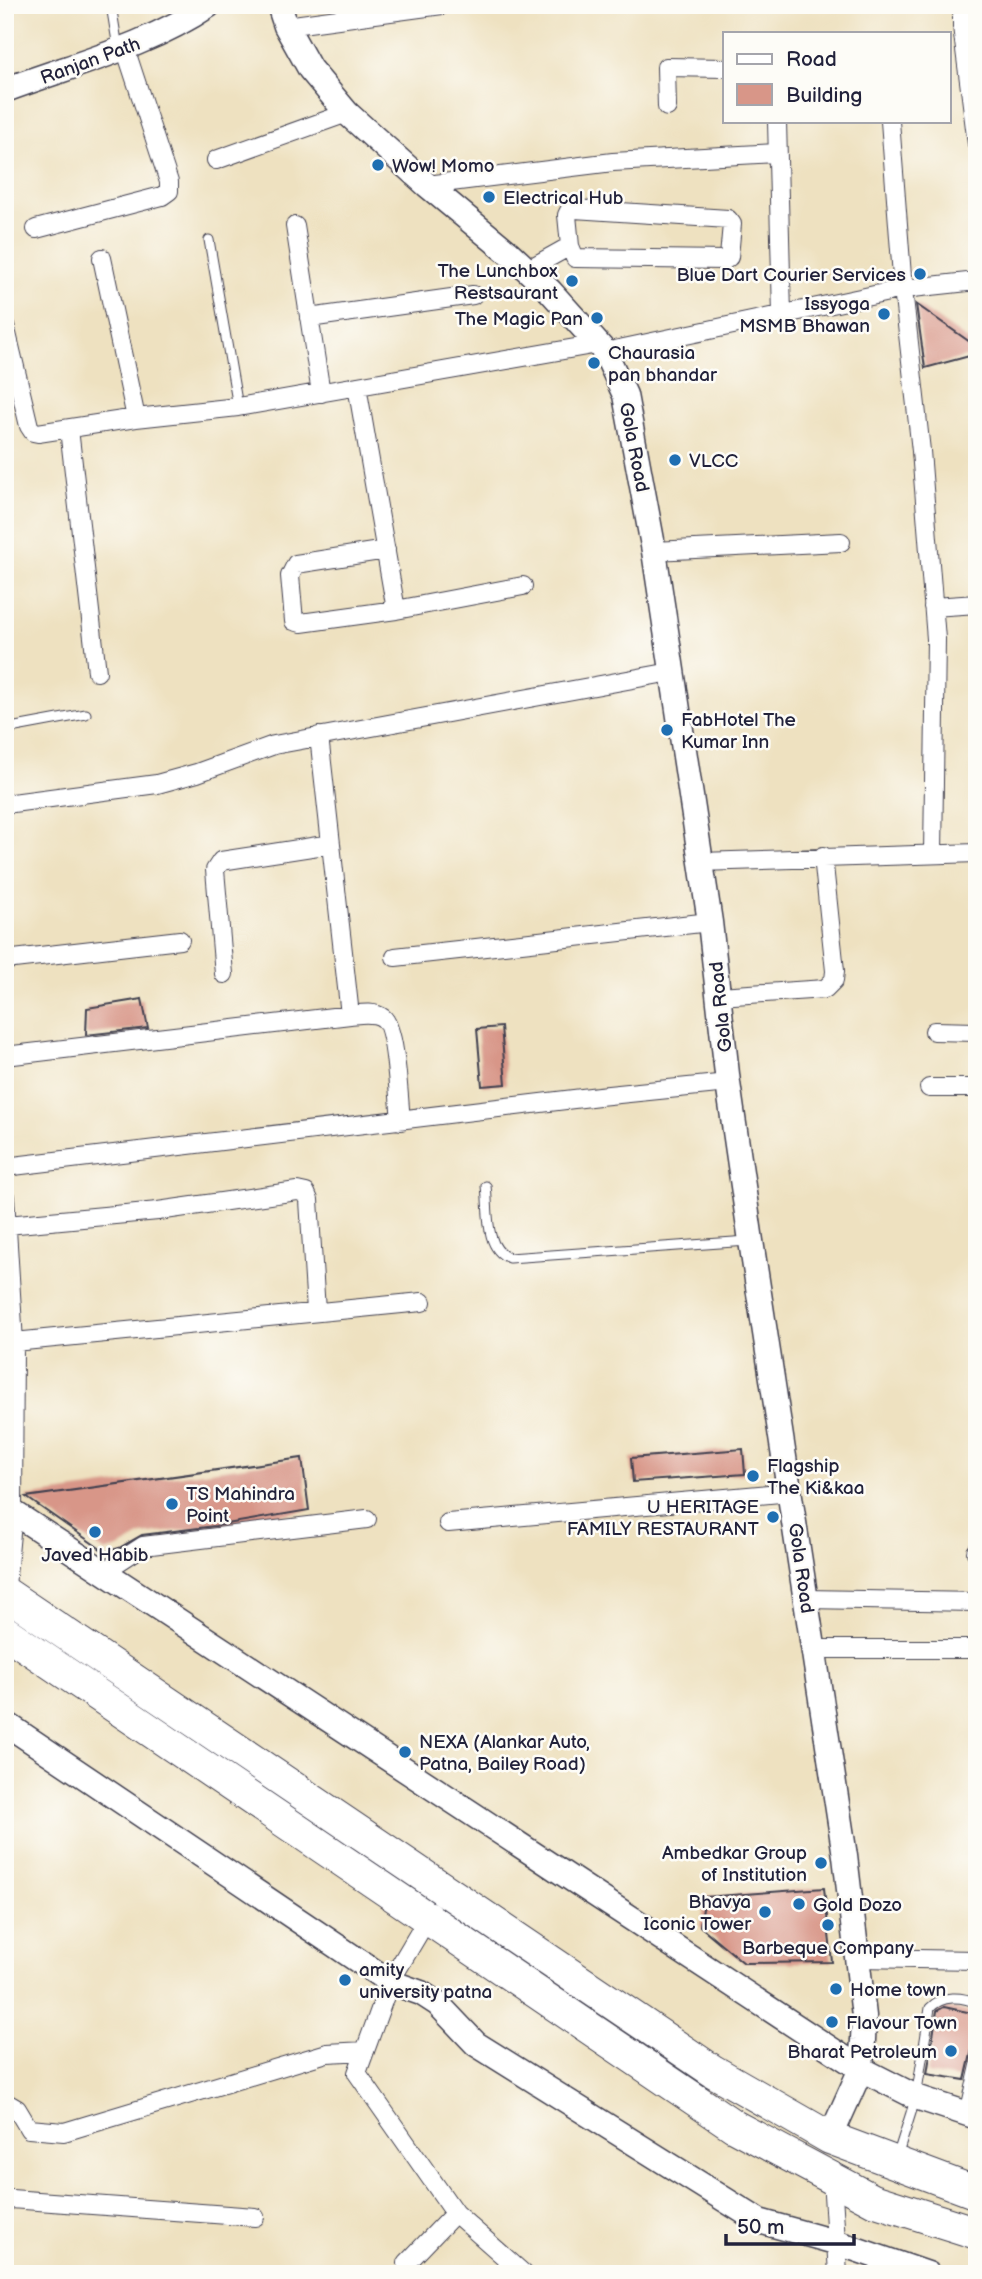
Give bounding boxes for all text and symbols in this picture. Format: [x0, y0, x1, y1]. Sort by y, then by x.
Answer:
legend [723, 32, 950, 122]
street label: Ranjan Path [38, 33, 143, 90]
text: Road [786, 47, 837, 72]
text: Building [786, 83, 862, 108]
place label: Wow! Momo [392, 155, 494, 178]
marker: Wow! Momo [370, 157, 386, 173]
place label: Electrical Hub [503, 187, 624, 210]
marker: Electrical Hub [481, 189, 497, 205]
place label: The Lunchbox Restsaurant [437, 260, 558, 305]
place label: Blue Dart Courier Services [677, 264, 906, 287]
marker: Blue Dart Courier Services [912, 266, 928, 282]
marker: The Lunchbox Restsaurant [564, 273, 580, 289]
place label: Issyoga MSMB Bhawan [739, 293, 870, 338]
marker: Issyoga MSMB Bhawan [876, 306, 892, 322]
place label: The Magic Pan [455, 308, 583, 331]
marker: The Magic Pan [589, 310, 605, 326]
place label: Chaurasia pan bhandar [608, 342, 718, 387]
marker: Chaurasia pan bhandar [586, 355, 602, 371]
street label: Gola Road [614, 400, 653, 494]
place label: VLCC [689, 450, 738, 473]
marker: VLCC [667, 452, 683, 468]
place label: FabHotel The Kumar Inn [681, 709, 796, 754]
marker: FabHotel The Kumar Inn [659, 722, 675, 738]
street label: Gola Road [705, 960, 738, 1053]
place label: Flagship The Ki&kaa [767, 1455, 865, 1500]
marker: Flagship The Ki&kaa [745, 1468, 761, 1484]
place label: TS Mahindra Point [186, 1483, 295, 1528]
marker: TS Mahindra Point [164, 1496, 180, 1512]
place label: U HERITAGE FAMILY RESTAURANT [567, 1496, 760, 1541]
marker: U HERITAGE FAMILY RESTAURANT [765, 1509, 781, 1525]
street label: Gola Road [783, 1522, 818, 1615]
marker: Javed Habib [87, 1524, 103, 1540]
place label: Javed Habib [42, 1544, 149, 1567]
place label: NEXA (Alankar Auto, Patna, Bailey Road) [419, 1731, 590, 1776]
marker: NEXA (Alankar Auto, Patna, Bailey Road) [397, 1744, 413, 1760]
place label: Ambedkar Group of Institution [662, 1842, 807, 1887]
marker: Ambedkar Group of Institution [813, 1855, 829, 1871]
place label: Bhavya Iconic Tower [644, 1891, 752, 1936]
place label: Gold Dozo [813, 1894, 902, 1917]
marker: Gold Dozo [791, 1896, 807, 1912]
marker: Bhavya Iconic Tower [757, 1904, 773, 1920]
marker: Barbeque Company [820, 1917, 836, 1933]
place label: Barbeque Company [742, 1937, 914, 1960]
place label: amity university patna [359, 1959, 492, 2004]
marker: amity university patna [337, 1972, 353, 1988]
place label: Home town [850, 1979, 946, 2002]
marker: Home town [828, 1981, 844, 1997]
place label: Flavour Town [846, 2012, 957, 2035]
marker: Flavour Town [824, 2014, 840, 2030]
place label: Bharat Petroleum [787, 2041, 937, 2064]
marker: Bharat Petroleum [943, 2043, 959, 2059]
scale bar [726, 2202, 854, 2246]
text: 50 m [737, 2215, 784, 2240]

